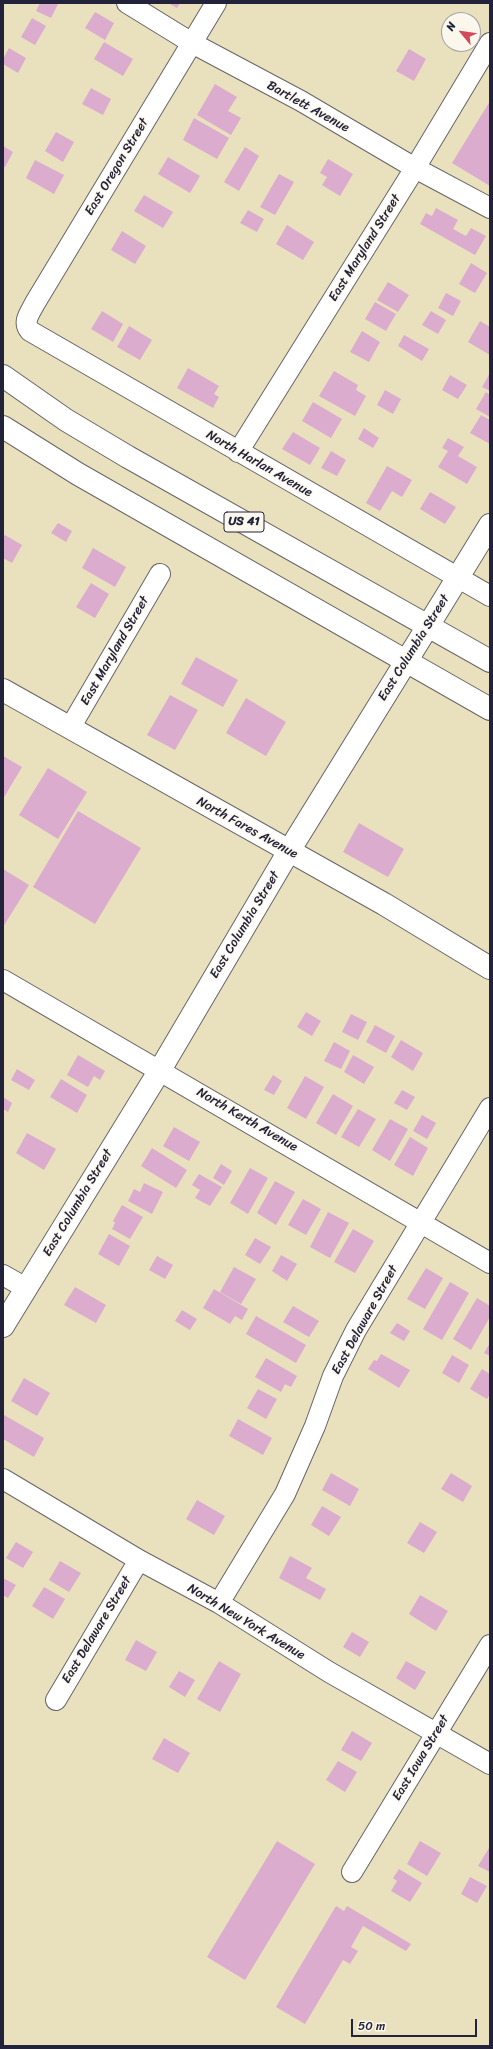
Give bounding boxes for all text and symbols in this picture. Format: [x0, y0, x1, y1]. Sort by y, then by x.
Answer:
north arrow [441, 12, 481, 52]
text: N [441, 18, 461, 34]
street label: Bartlett Avenue [264, 78, 352, 136]
street label: East Oregon Street [82, 116, 152, 218]
street label: East Maryland Street [326, 192, 404, 304]
street label: North Harlan Avenue [203, 427, 315, 501]
road number: US 41 [224, 512, 264, 532]
street label: East Columbia Street [375, 592, 453, 704]
street label: East Maryland Street [77, 594, 153, 708]
street label: North Fares Avenue [194, 794, 300, 862]
street label: East Columbia Street [207, 869, 283, 981]
street label: North Kerth Avenue [194, 1085, 300, 1155]
street label: East Columbia Street [40, 1147, 116, 1259]
street label: East Delaware Street [329, 1263, 401, 1377]
street label: East Delaware Street [59, 1574, 135, 1686]
street label: North New York Avenue [184, 1581, 308, 1663]
street label: East Iowa Street [389, 1712, 453, 1804]
scale bar [353, 2011, 479, 2037]
text: 50 m [358, 2015, 385, 2037]

